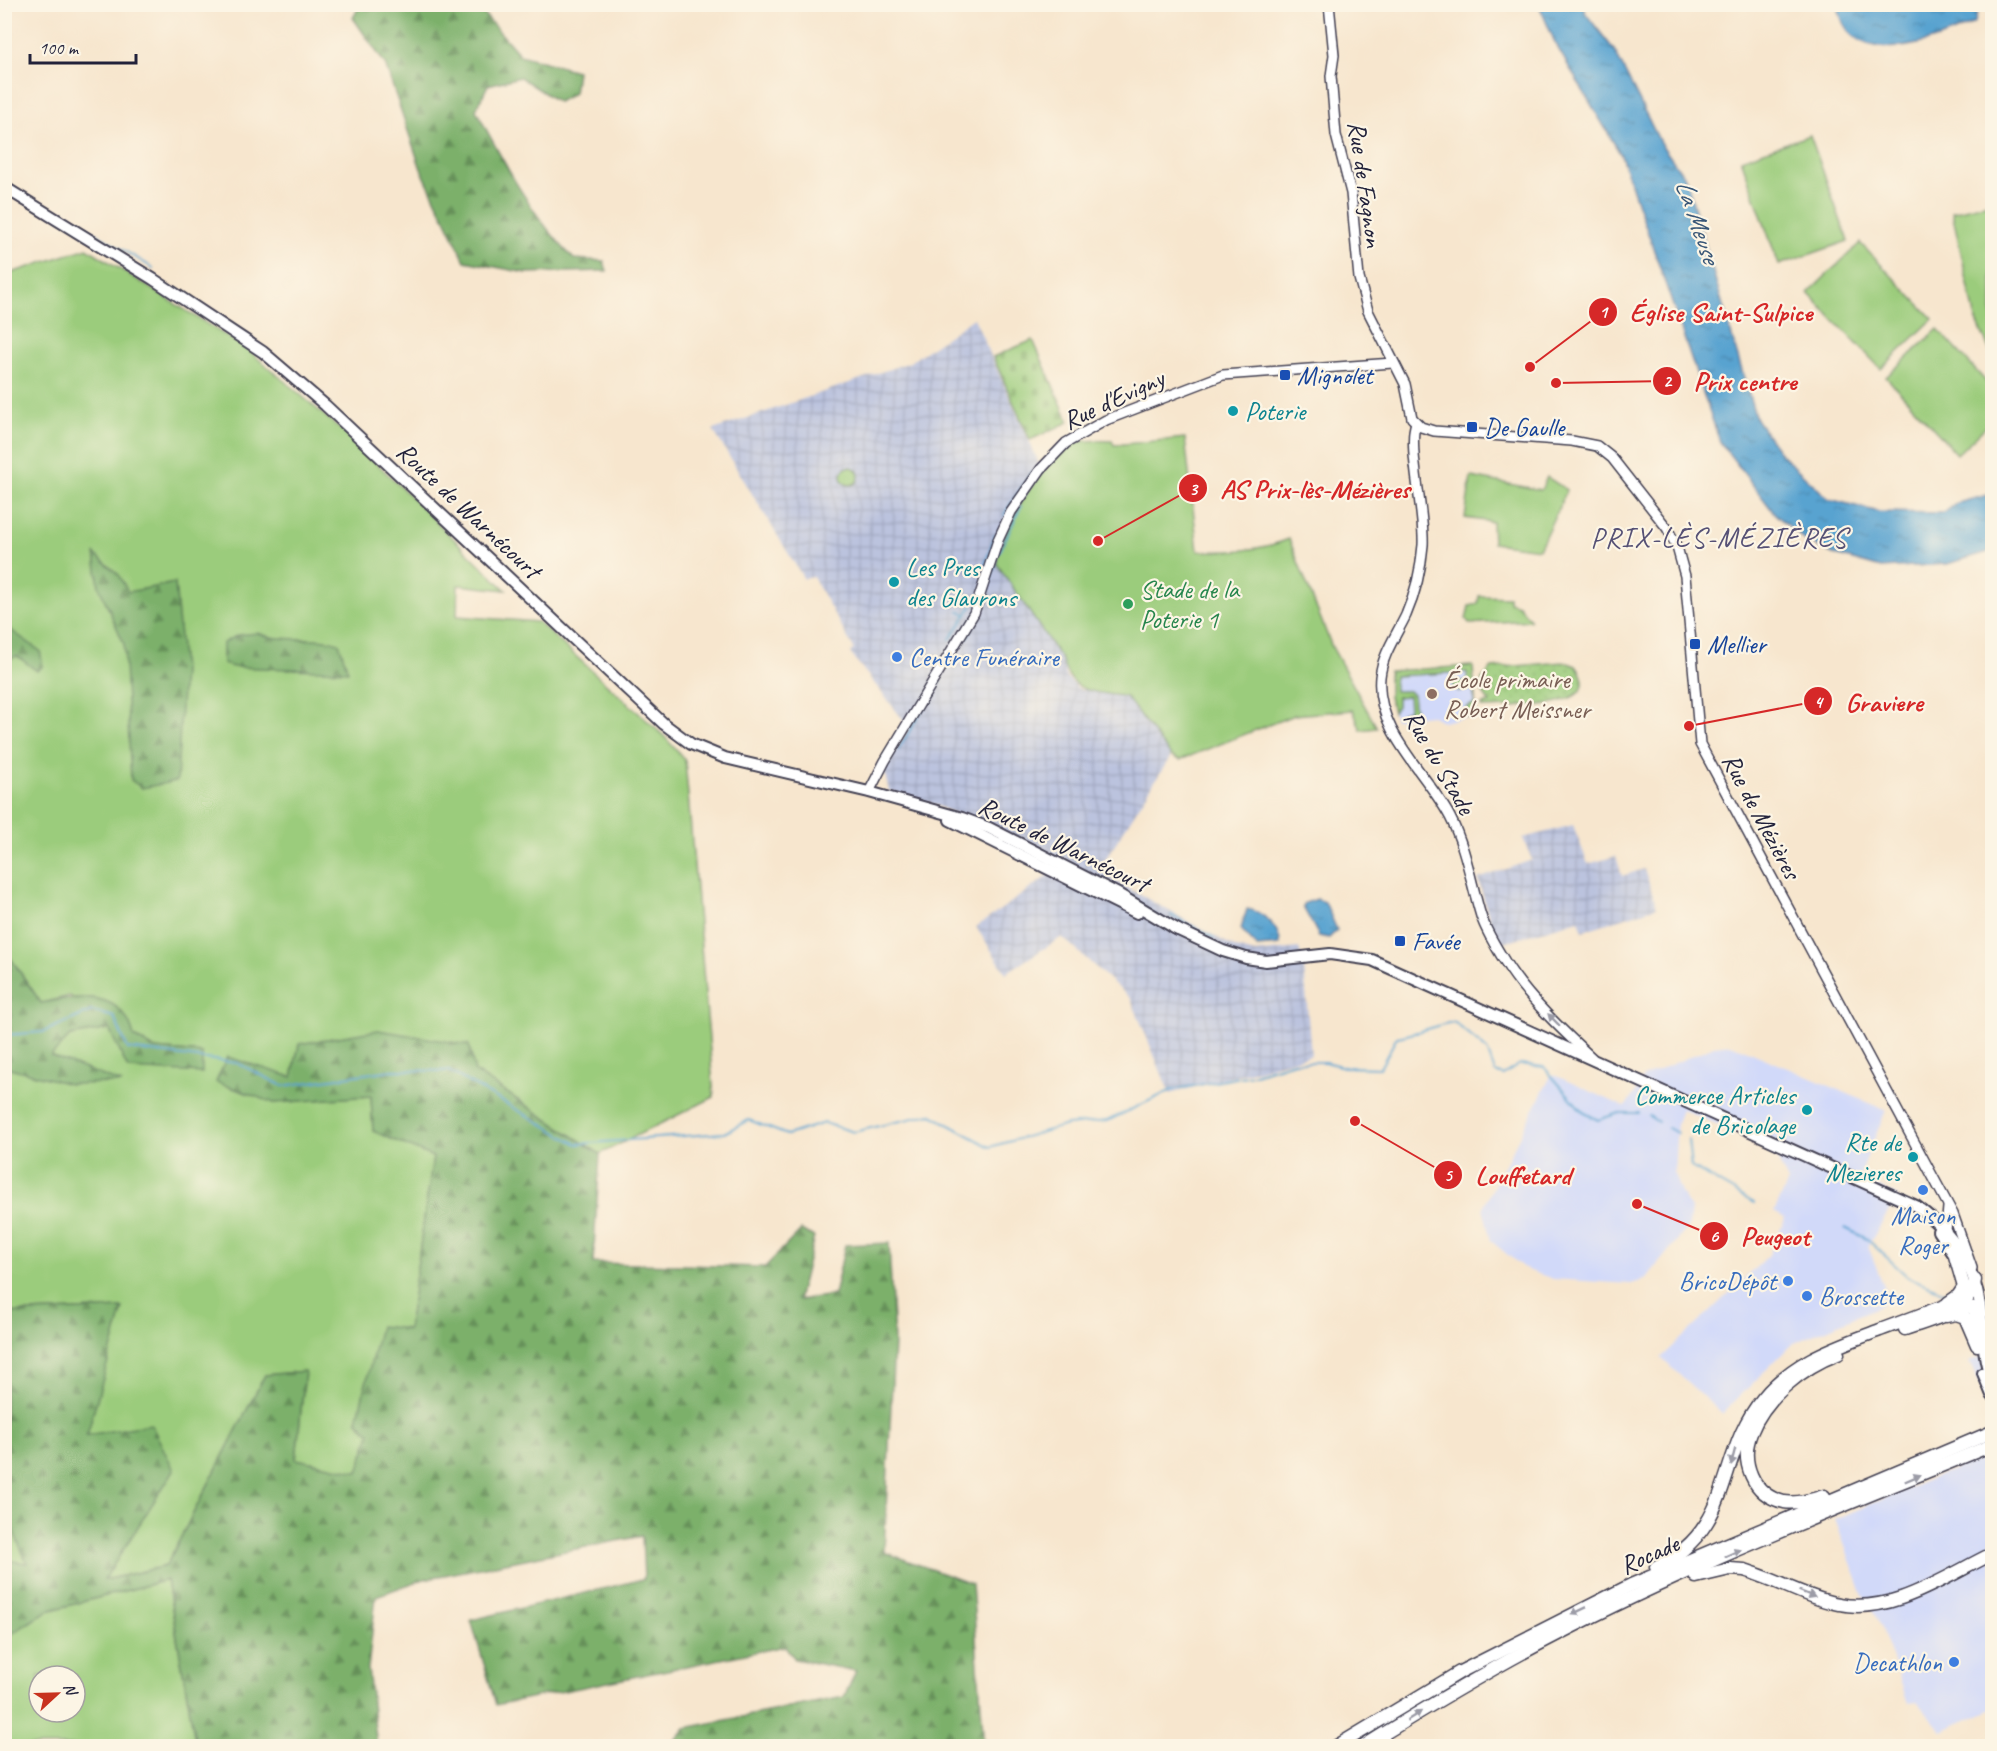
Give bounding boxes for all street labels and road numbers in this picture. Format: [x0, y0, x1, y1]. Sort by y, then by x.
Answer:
street label: Rue de Fagnon [1340, 119, 1391, 250]
street label: Rue d'Evigny [1057, 361, 1171, 437]
street label: Route de Warnécourt [390, 435, 550, 588]
street label: Rue du Stade [1397, 704, 1483, 822]
street label: Rue de Mézières [1715, 748, 1810, 887]
street label: Route de Warnécourt [973, 789, 1157, 901]
street label: Rocade [1615, 1526, 1685, 1582]

